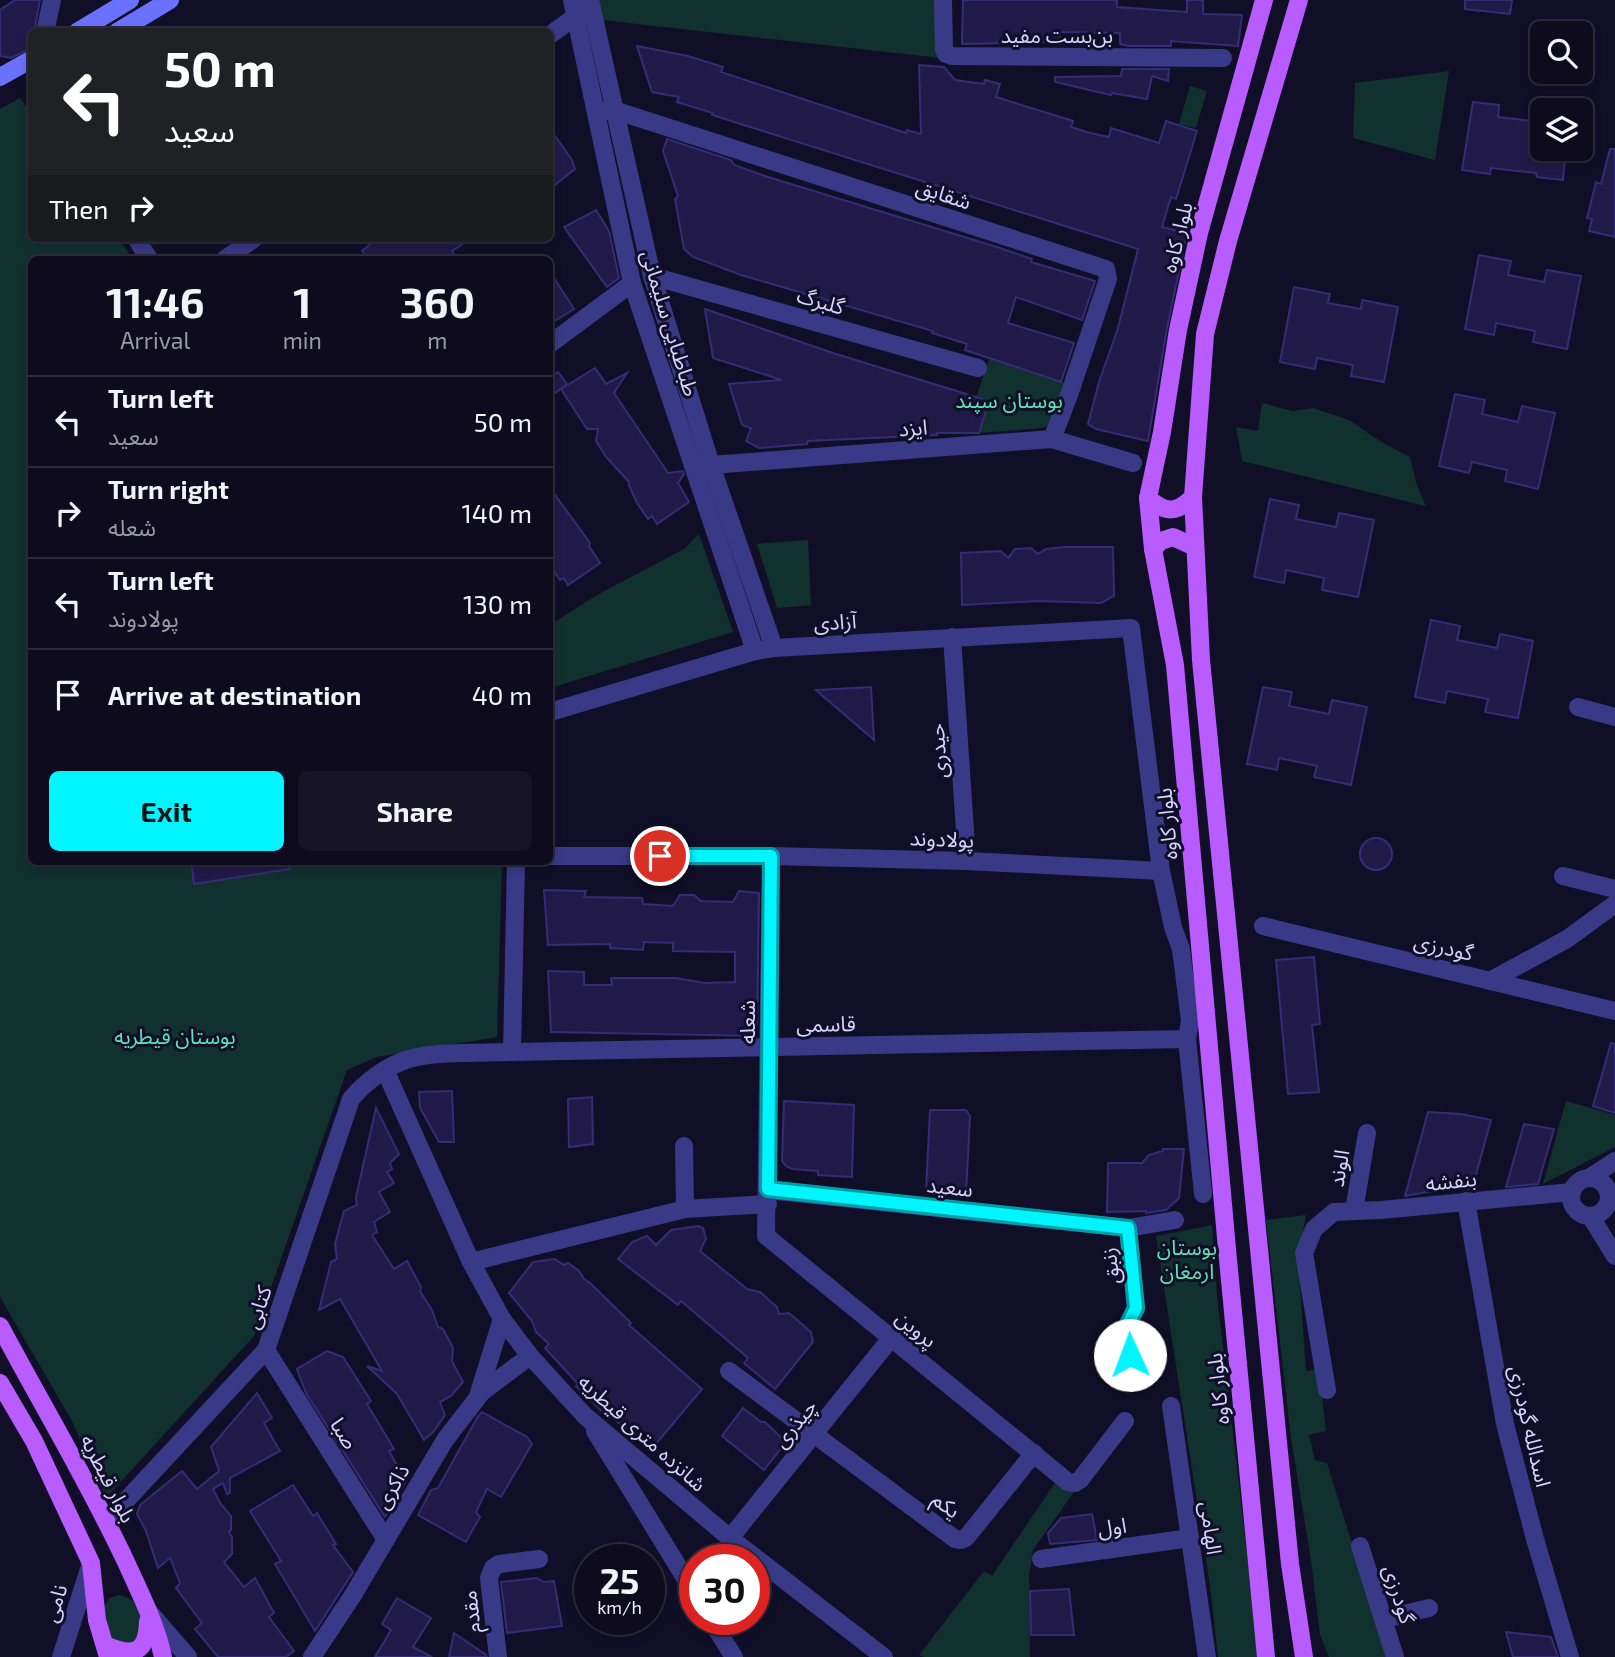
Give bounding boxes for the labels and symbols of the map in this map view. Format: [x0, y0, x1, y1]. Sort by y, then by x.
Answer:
street label: بن‌بست مفید [1001, 22, 1113, 48]
street label: شقایق [913, 172, 975, 215]
street label: بلوار کاوه [1155, 199, 1198, 275]
street label: طباطبایی سلیمانی [636, 247, 705, 399]
street label: گلبرگ [794, 281, 848, 320]
park label: بوستان سپند [955, 387, 1063, 414]
street label: ایزد [898, 414, 928, 441]
street label: آزادی [813, 607, 858, 636]
street label: حیدری [923, 723, 952, 779]
street label: بلوار کاوه [1150, 787, 1183, 861]
street label: پولادوند [909, 824, 975, 854]
pin [630, 826, 690, 886]
street label: گودرزی [1412, 927, 1476, 966]
street label: شعله [734, 1000, 759, 1044]
street label: قاسمی [796, 1010, 856, 1037]
park label: بوستان قیطریه [114, 1023, 236, 1049]
street label: الوند [1322, 1148, 1355, 1189]
street label: بنفشه [1424, 1165, 1478, 1195]
street label: سعید [926, 1171, 974, 1201]
park label: بوستان ارمغان [1157, 1234, 1217, 1284]
street label: زنبق [1095, 1246, 1125, 1286]
street label: کتابی [238, 1282, 277, 1332]
street label: پروین [890, 1304, 943, 1354]
position arrow [1093, 1318, 1167, 1392]
street label: بلوار کاوه [1201, 1352, 1234, 1426]
street label: اسدالله گودرزی [1504, 1363, 1557, 1490]
street label: شانزده متری قیطریه [573, 1368, 712, 1497]
street label: چیذری [767, 1394, 823, 1454]
street label: صبا [326, 1413, 364, 1453]
street label: بلوار قیطریه [75, 1430, 142, 1527]
street label: ذاکری [368, 1459, 415, 1514]
street label: یکم [926, 1485, 966, 1526]
street label: الهامی [1195, 1500, 1228, 1556]
street label: اول [1096, 1512, 1128, 1541]
speed limit sign: 30 [679, 1544, 770, 1635]
street label: گودرزی [1378, 1562, 1421, 1627]
street label: نامی [36, 1581, 73, 1625]
street label: مقدم [455, 1589, 490, 1635]

